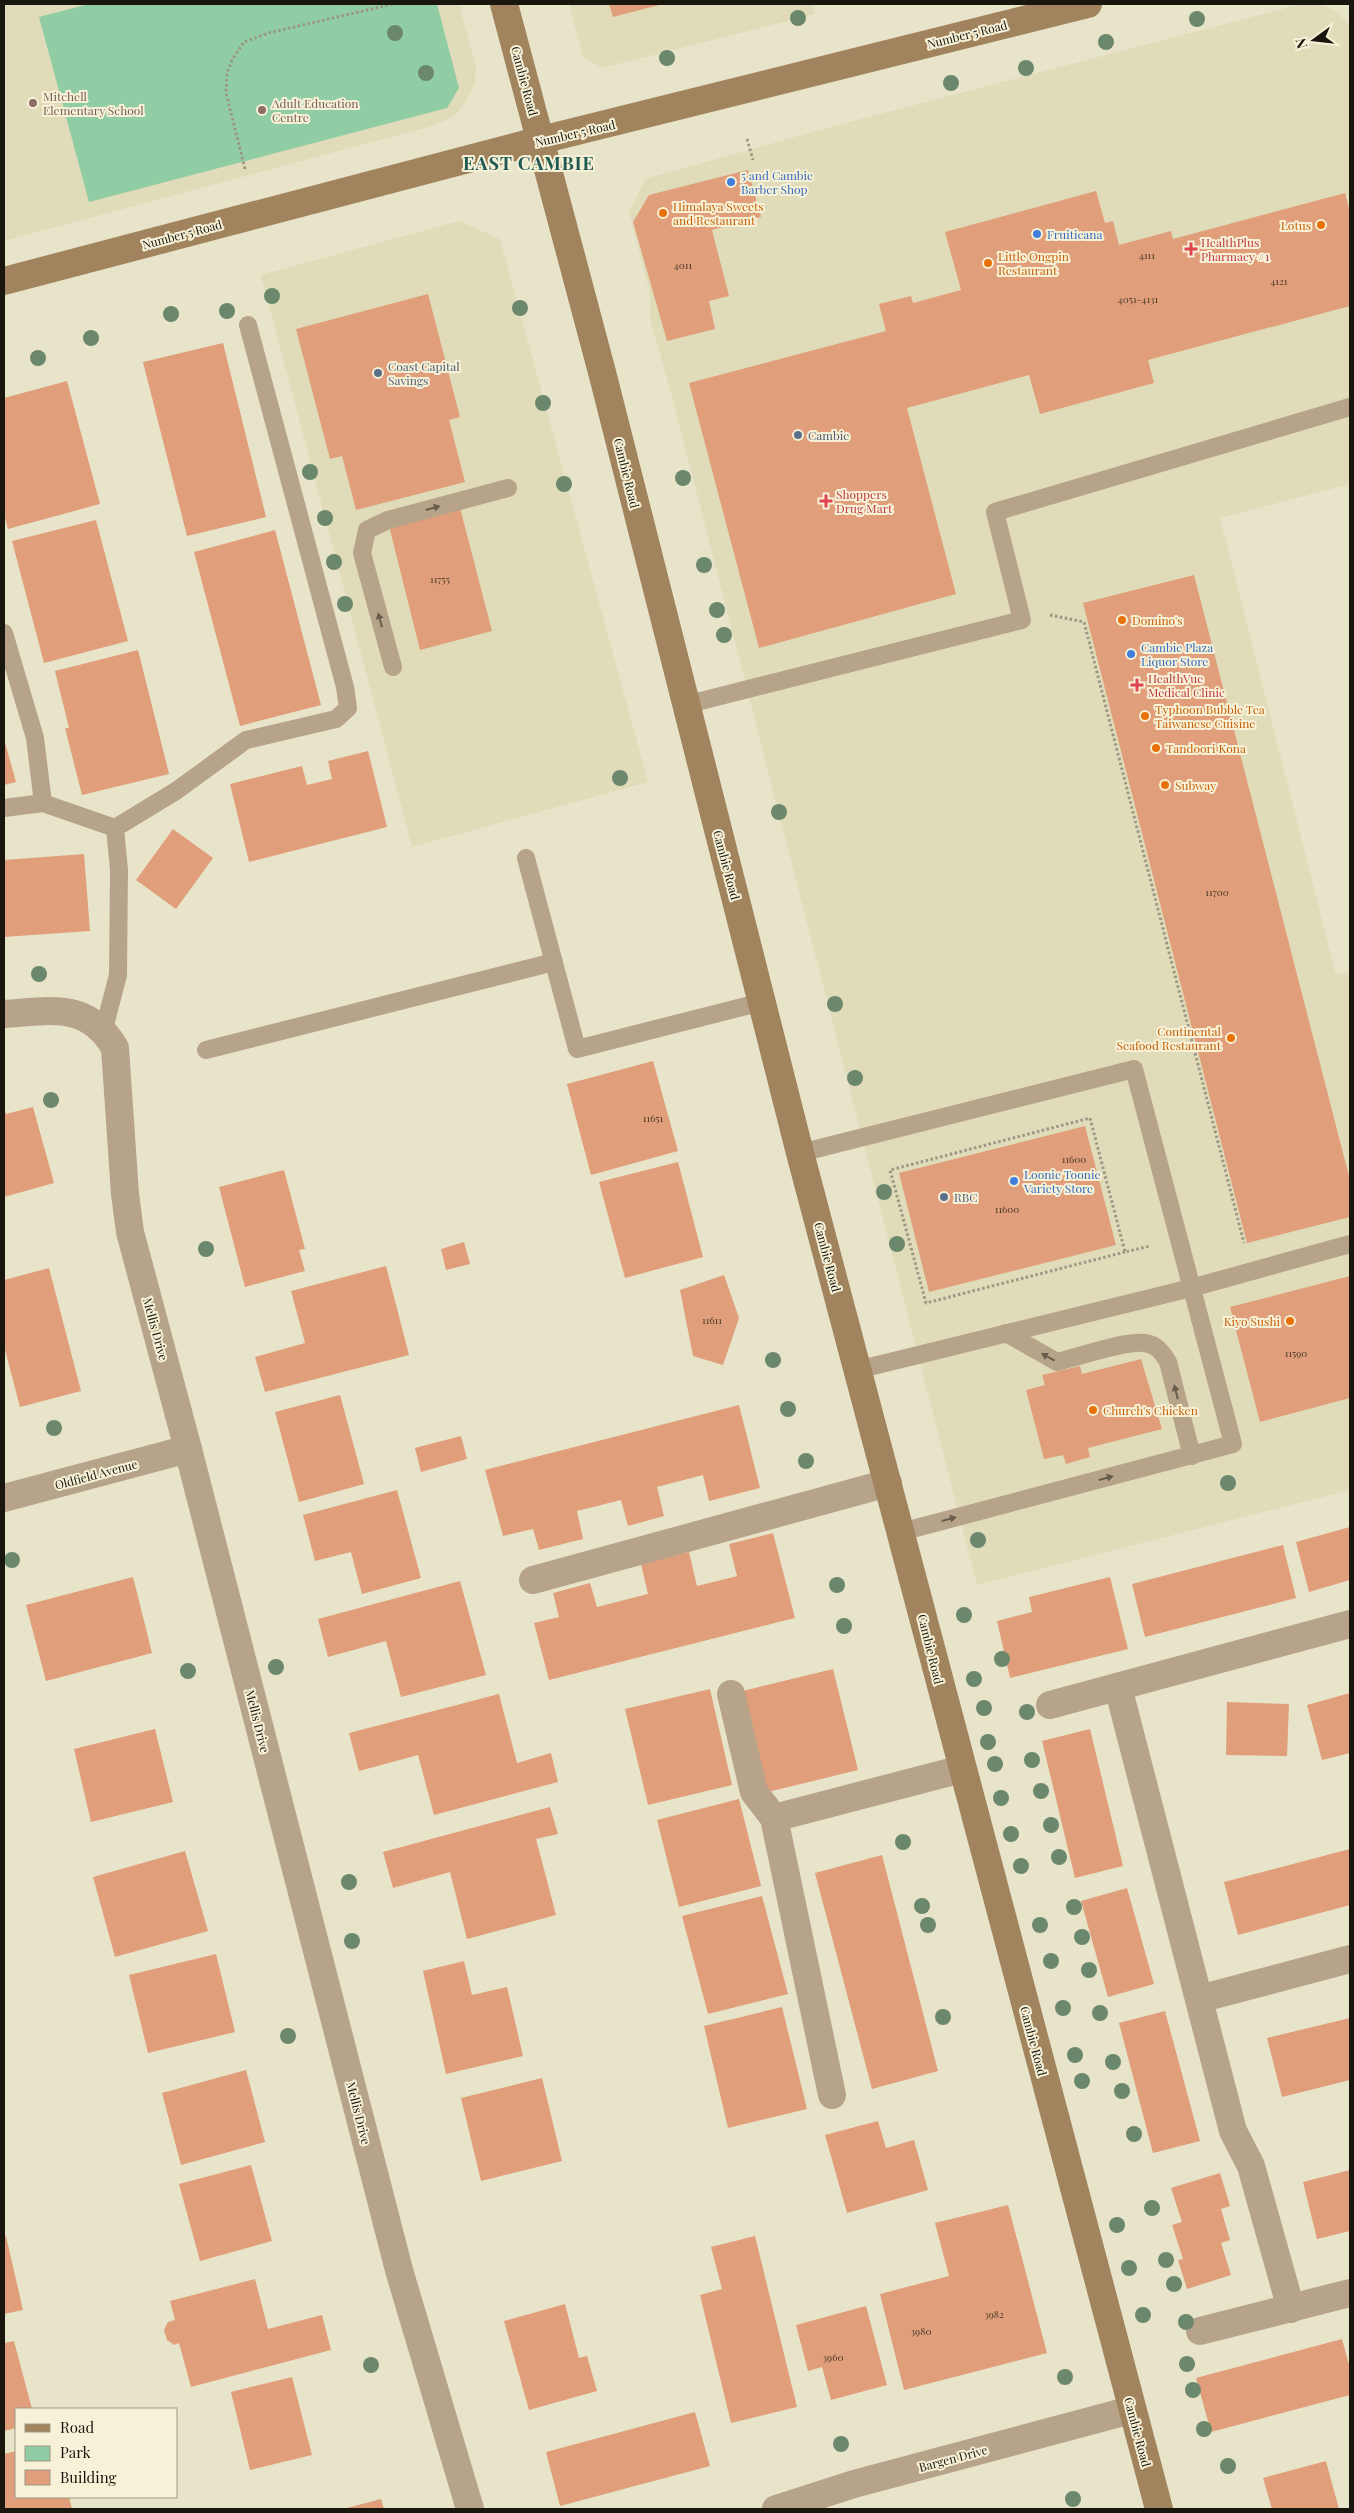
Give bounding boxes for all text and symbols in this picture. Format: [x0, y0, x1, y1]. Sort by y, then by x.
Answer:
north arrow [1289, 15, 1339, 65]
street label: Number 5 Road [925, 16, 1009, 52]
text: N [1290, 36, 1311, 51]
street label: Cambie Road [508, 44, 542, 118]
place label: Mitchell Elementary School [43, 88, 144, 118]
place label: Adult Education Centre [271, 95, 359, 125]
marker: Mitchell Elementary School [27, 97, 39, 109]
marker: Adult Education Centre [256, 104, 268, 116]
street label: Number 5 Road [533, 116, 617, 150]
district label: EAST CAMBIE [463, 151, 595, 175]
place label: 5 and Cambie Barber Shop [741, 167, 813, 197]
marker: 5 and Cambie Barber Shop [725, 176, 737, 188]
place label: Himalaya Sweets and Restaurant [673, 198, 764, 228]
marker: Himalaya Sweets and Restaurant [657, 207, 669, 219]
street label: Number 5 Road [140, 216, 224, 252]
place label: Lotus [1281, 217, 1311, 233]
marker: Lotus [1315, 219, 1327, 231]
place label: Fruiticana [1047, 226, 1102, 242]
marker: Fruiticana [1031, 228, 1043, 240]
place label: HealthPlus Pharmacy #1 [1201, 234, 1270, 264]
marker: HealthPlus Pharmacy #1 [1185, 243, 1197, 255]
place label: Little Ongpin Restaurant [998, 248, 1069, 278]
house number: 4111 [1139, 248, 1155, 262]
marker: Little Ongpin Restaurant [982, 257, 994, 269]
house number: 4011 [674, 258, 692, 272]
house number: 4121 [1270, 274, 1288, 288]
house number: 4051-4131 [1118, 292, 1158, 306]
place label: Coast Capital Savings [388, 358, 460, 388]
marker: Coast Capital Savings [372, 367, 384, 379]
place label: Cambie [808, 427, 849, 443]
marker: Cambie [792, 429, 804, 441]
street label: Cambie Road [611, 436, 643, 510]
place label: Shoppers Drug Mart [836, 486, 893, 516]
marker: Shoppers Drug Mart [820, 495, 832, 507]
one-way arrow [426, 504, 441, 512]
house number: 11755 [430, 572, 450, 586]
one-way arrow [376, 612, 384, 627]
place label: Domino's [1132, 612, 1183, 628]
marker: Domino's [1116, 614, 1128, 626]
place label: Cambie Plaza Liquor Store [1141, 639, 1213, 669]
marker: Cambie Plaza Liquor Store [1125, 648, 1137, 660]
place label: HealthVue Medical Clinic [1148, 670, 1225, 700]
marker: HealthVue Medical Clinic [1130, 678, 1144, 692]
place label: Typhoon Bubble Tea Taiwanese Cuisine [1155, 701, 1265, 731]
marker: Typhoon Bubble Tea Taiwanese Cuisine [1139, 710, 1151, 722]
place label: Tandoori Kona [1166, 740, 1246, 756]
marker: Tandoori Kona [1150, 742, 1162, 754]
place label: Subway [1175, 777, 1216, 793]
marker: Subway [1159, 779, 1171, 791]
street label: Cambie Road [710, 828, 744, 902]
house number: 11700 [1205, 885, 1229, 899]
place label: Continental Seafood Restaurant [1116, 1023, 1222, 1053]
marker: Continental Seafood Restaurant [1225, 1032, 1237, 1044]
house number: 11651 [643, 1111, 664, 1125]
house number: 11600 [1062, 1152, 1086, 1166]
place label: Loonie Toonie Variety Store [1023, 1166, 1101, 1196]
marker: Loonie Toonie Variety Store [1008, 1175, 1020, 1187]
place label: RBC [954, 1189, 978, 1205]
marker: RBC [938, 1191, 950, 1203]
house number: 11600 [995, 1202, 1019, 1216]
street label: Cambie Road [811, 1220, 845, 1294]
street label: Mellis Drive [140, 1296, 172, 1362]
house number: 11611 [702, 1313, 722, 1327]
place label: Kiyo Sushi [1224, 1313, 1280, 1329]
marker: Kiyo Sushi [1284, 1315, 1296, 1327]
house number: 11590 [1285, 1346, 1307, 1360]
one-way arrow [1041, 1352, 1055, 1361]
one-way arrow [1172, 1384, 1180, 1399]
place label: Church's Chicken [1103, 1402, 1198, 1418]
marker: Church's Chicken [1087, 1404, 1099, 1416]
street label: Oldfield Avenue [53, 1455, 139, 1493]
one-way arrow [1098, 1474, 1113, 1482]
one-way arrow [941, 1515, 956, 1523]
street label: Cambie Road [915, 1612, 947, 1686]
street label: Mellis Drive [242, 1688, 274, 1754]
street label: Cambie Road [1017, 2004, 1051, 2078]
street label: Mellis Drive [343, 2080, 375, 2146]
house number: 3982 [984, 2307, 1004, 2321]
house number: 3980 [911, 2324, 931, 2338]
house number: 3960 [823, 2350, 843, 2364]
street label: Cambie Road [1121, 2395, 1155, 2469]
legend [15, 2408, 178, 2498]
text: Road [60, 2417, 94, 2437]
street label: Bargen Drive [917, 2441, 989, 2475]
text: Park [60, 2442, 92, 2462]
text: Building [60, 2467, 117, 2487]

